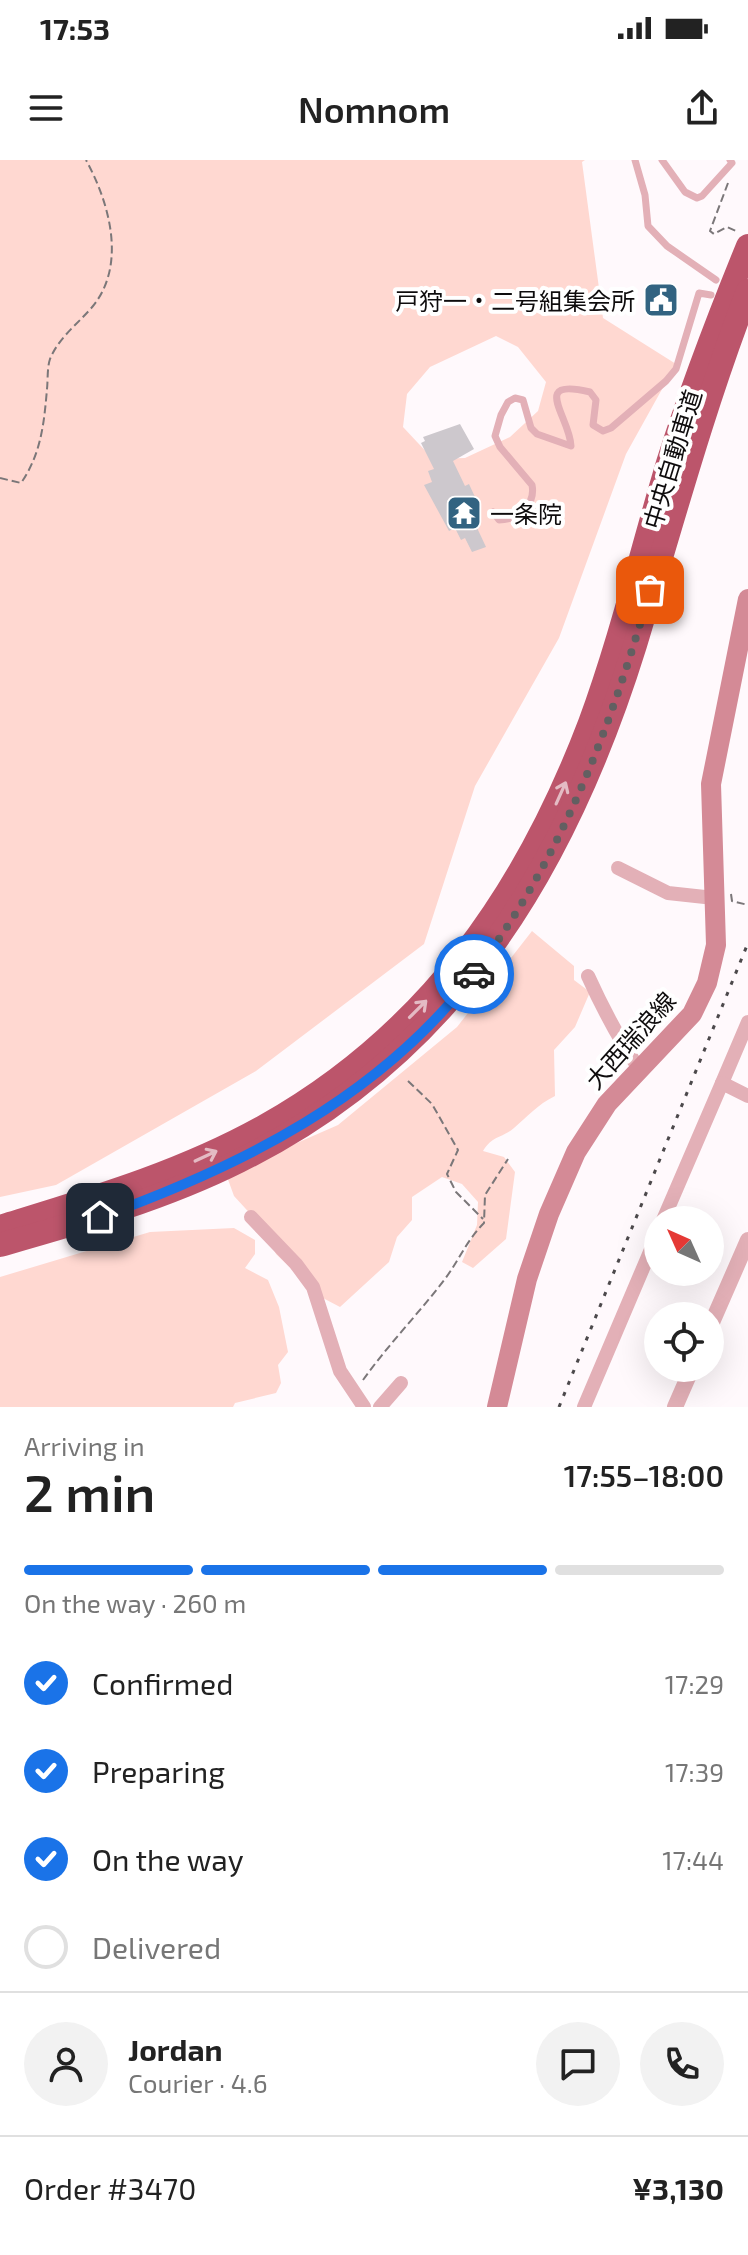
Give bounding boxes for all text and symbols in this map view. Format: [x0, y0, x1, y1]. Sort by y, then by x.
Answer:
text: 17:53 [40, 10, 110, 46]
icon: menu [24, 86, 68, 130]
icon: share [680, 86, 724, 130]
text: Nomnom [298, 87, 450, 130]
public building icon: 戸狩一・二号組集会所 [642, 281, 680, 319]
place label: 戸狩一・二号組集会所 [395, 286, 635, 315]
street label: 中央自動車道 [637, 386, 707, 532]
temple icon: 一条院 [445, 494, 483, 532]
place label: 一条院 [490, 499, 562, 528]
pin [616, 556, 684, 624]
icon: bag [628, 568, 672, 612]
one-way arrow [554, 781, 569, 806]
courier [434, 934, 514, 1014]
icon: car [452, 952, 496, 996]
street label: 大西瑞浪線 [579, 986, 681, 1094]
one-way arrow [408, 1000, 427, 1019]
one-way arrow [193, 1148, 217, 1163]
pin [66, 1183, 134, 1251]
icon: home [78, 1195, 122, 1239]
north arrow [644, 1206, 724, 1286]
map controls [644, 1206, 724, 1382]
button: locate [644, 1302, 724, 1382]
text: Arriving in [24, 1430, 145, 1461]
text: 17:55–18:00 [564, 1457, 724, 1493]
text: 2 min [24, 1460, 155, 1522]
text: On the way · 260 m [24, 1587, 246, 1618]
icon: check [24, 1661, 68, 1705]
text: Confirmed [92, 1665, 233, 1701]
text: 17:29 [665, 1668, 724, 1699]
icon: check [24, 1749, 68, 1793]
text: Preparing [92, 1753, 225, 1789]
text: 17:39 [665, 1756, 724, 1787]
icon: check [24, 1837, 68, 1881]
text: On the way [92, 1841, 244, 1877]
text: 17:44 [662, 1844, 724, 1875]
text: Delivered [92, 1929, 221, 1965]
button: person [24, 2022, 108, 2106]
button: chat [536, 2022, 620, 2106]
button: phone [640, 2022, 724, 2106]
text: Jordan [128, 2031, 223, 2067]
text: Courier · 4.6 [128, 2067, 268, 2098]
text: Order #3470 [24, 2170, 196, 2206]
text: ¥3,130 [632, 2170, 724, 2206]

